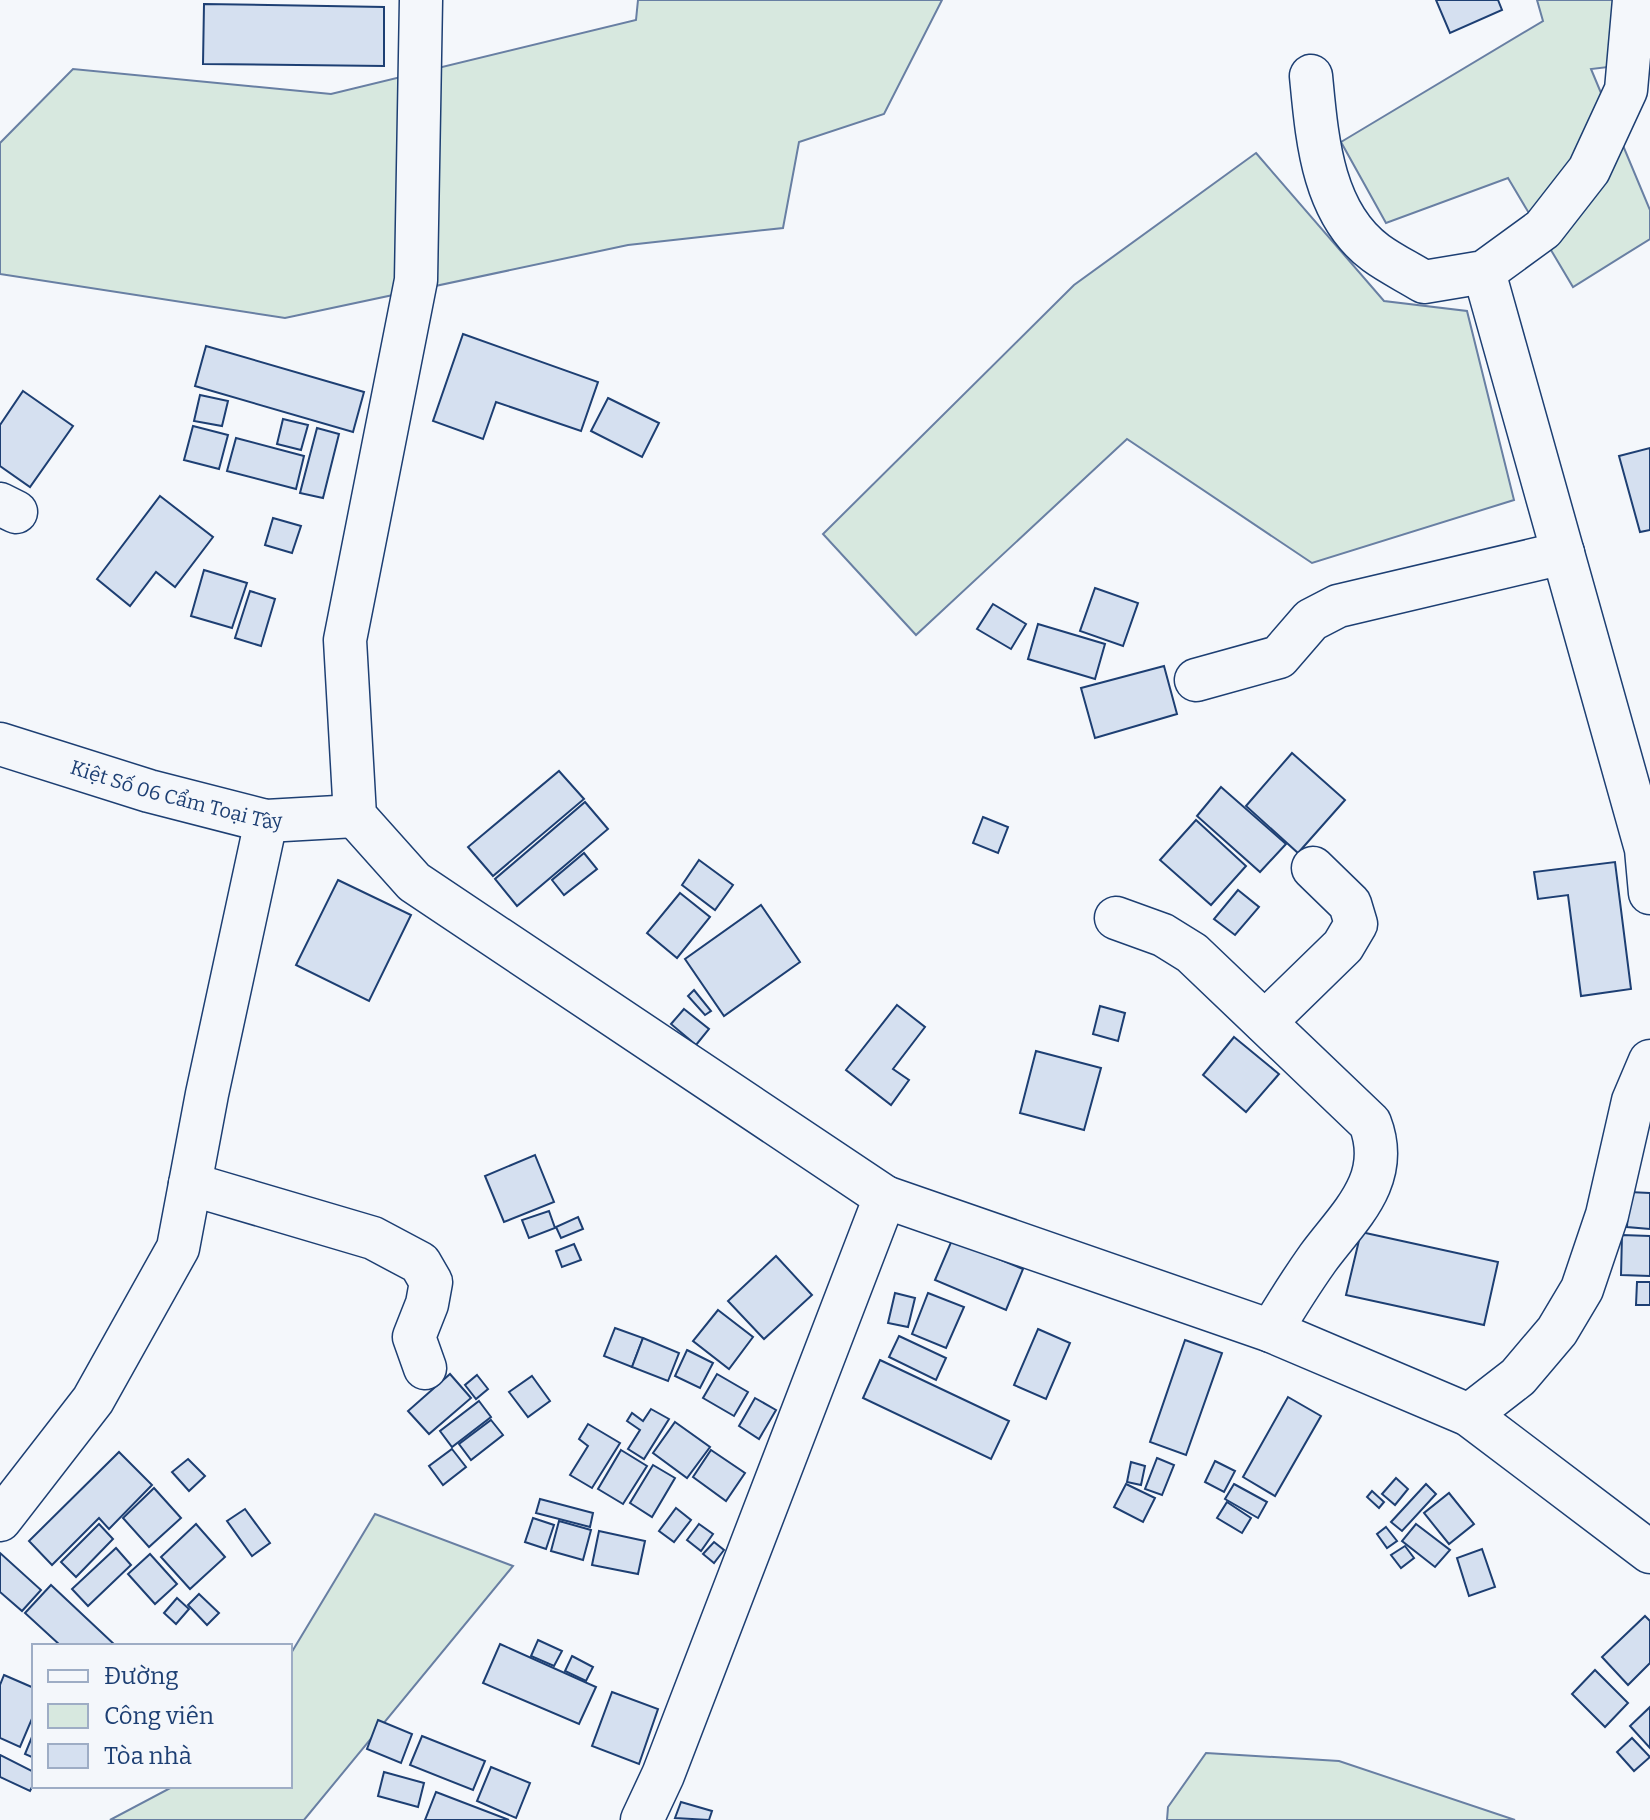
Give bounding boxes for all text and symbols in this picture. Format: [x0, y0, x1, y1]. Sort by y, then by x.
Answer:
street label: Kiệt Số 06 Cẩm Toại Tây [67, 755, 284, 833]
legend [32, 1644, 292, 1788]
text: Đường [104, 1662, 179, 1690]
text: Công viên [104, 1702, 214, 1730]
text: Tòa nhà [104, 1742, 192, 1770]

